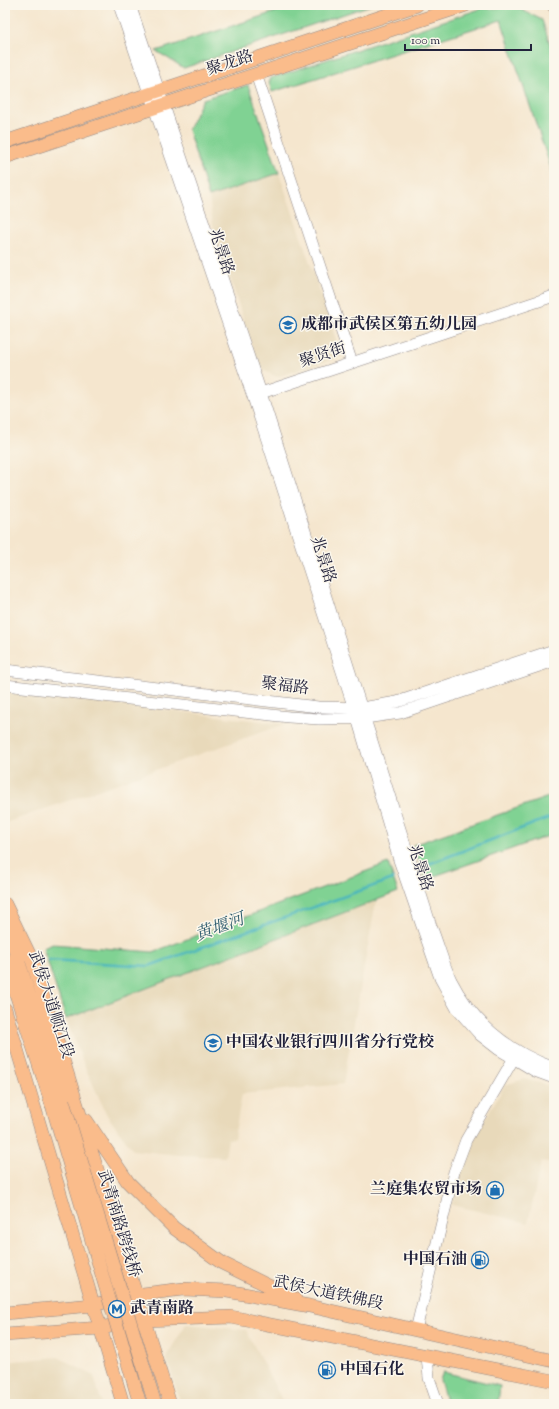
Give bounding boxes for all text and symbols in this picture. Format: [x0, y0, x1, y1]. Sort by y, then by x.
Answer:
scale bar [405, 26, 531, 52]
text: 100 m [411, 32, 440, 50]
street label: 聚龙路 [204, 46, 256, 82]
street label: 兆景路 [201, 226, 239, 278]
place label: 成都市武侯区第五幼儿园 [301, 314, 477, 337]
school or university icon: 成都市武侯区第五幼儿园 [278, 315, 298, 335]
street label: 聚贤街 [297, 338, 349, 374]
street label: 兆景路 [304, 534, 340, 586]
street label: 聚福路 [260, 673, 310, 701]
street label: 兆景路 [400, 842, 438, 894]
water label: 黄堰河 [192, 907, 251, 948]
street label: 武侯大道顺江段 [22, 948, 78, 1062]
place label: 中国农业银行四川省分行党校 [226, 1032, 434, 1055]
school or university icon: 中国农业银行四川省分行党校 [203, 1033, 223, 1053]
street label: 武青南路跨线桥 [91, 1167, 145, 1281]
place label: 兰庭集农贸市场 [370, 1179, 482, 1202]
shop icon: 兰庭集农贸市场 [485, 1180, 505, 1200]
place label: 中国石油 [403, 1249, 467, 1272]
fuel station icon: 中国石油 [470, 1250, 490, 1270]
street label: 武侯大道铁佛段 [271, 1271, 385, 1317]
place label: 武青南路 [130, 1298, 194, 1321]
metro station icon: 武青南路 [107, 1299, 127, 1319]
place label: 中国石化 [340, 1359, 404, 1382]
fuel station icon: 中国石化 [317, 1360, 337, 1380]

